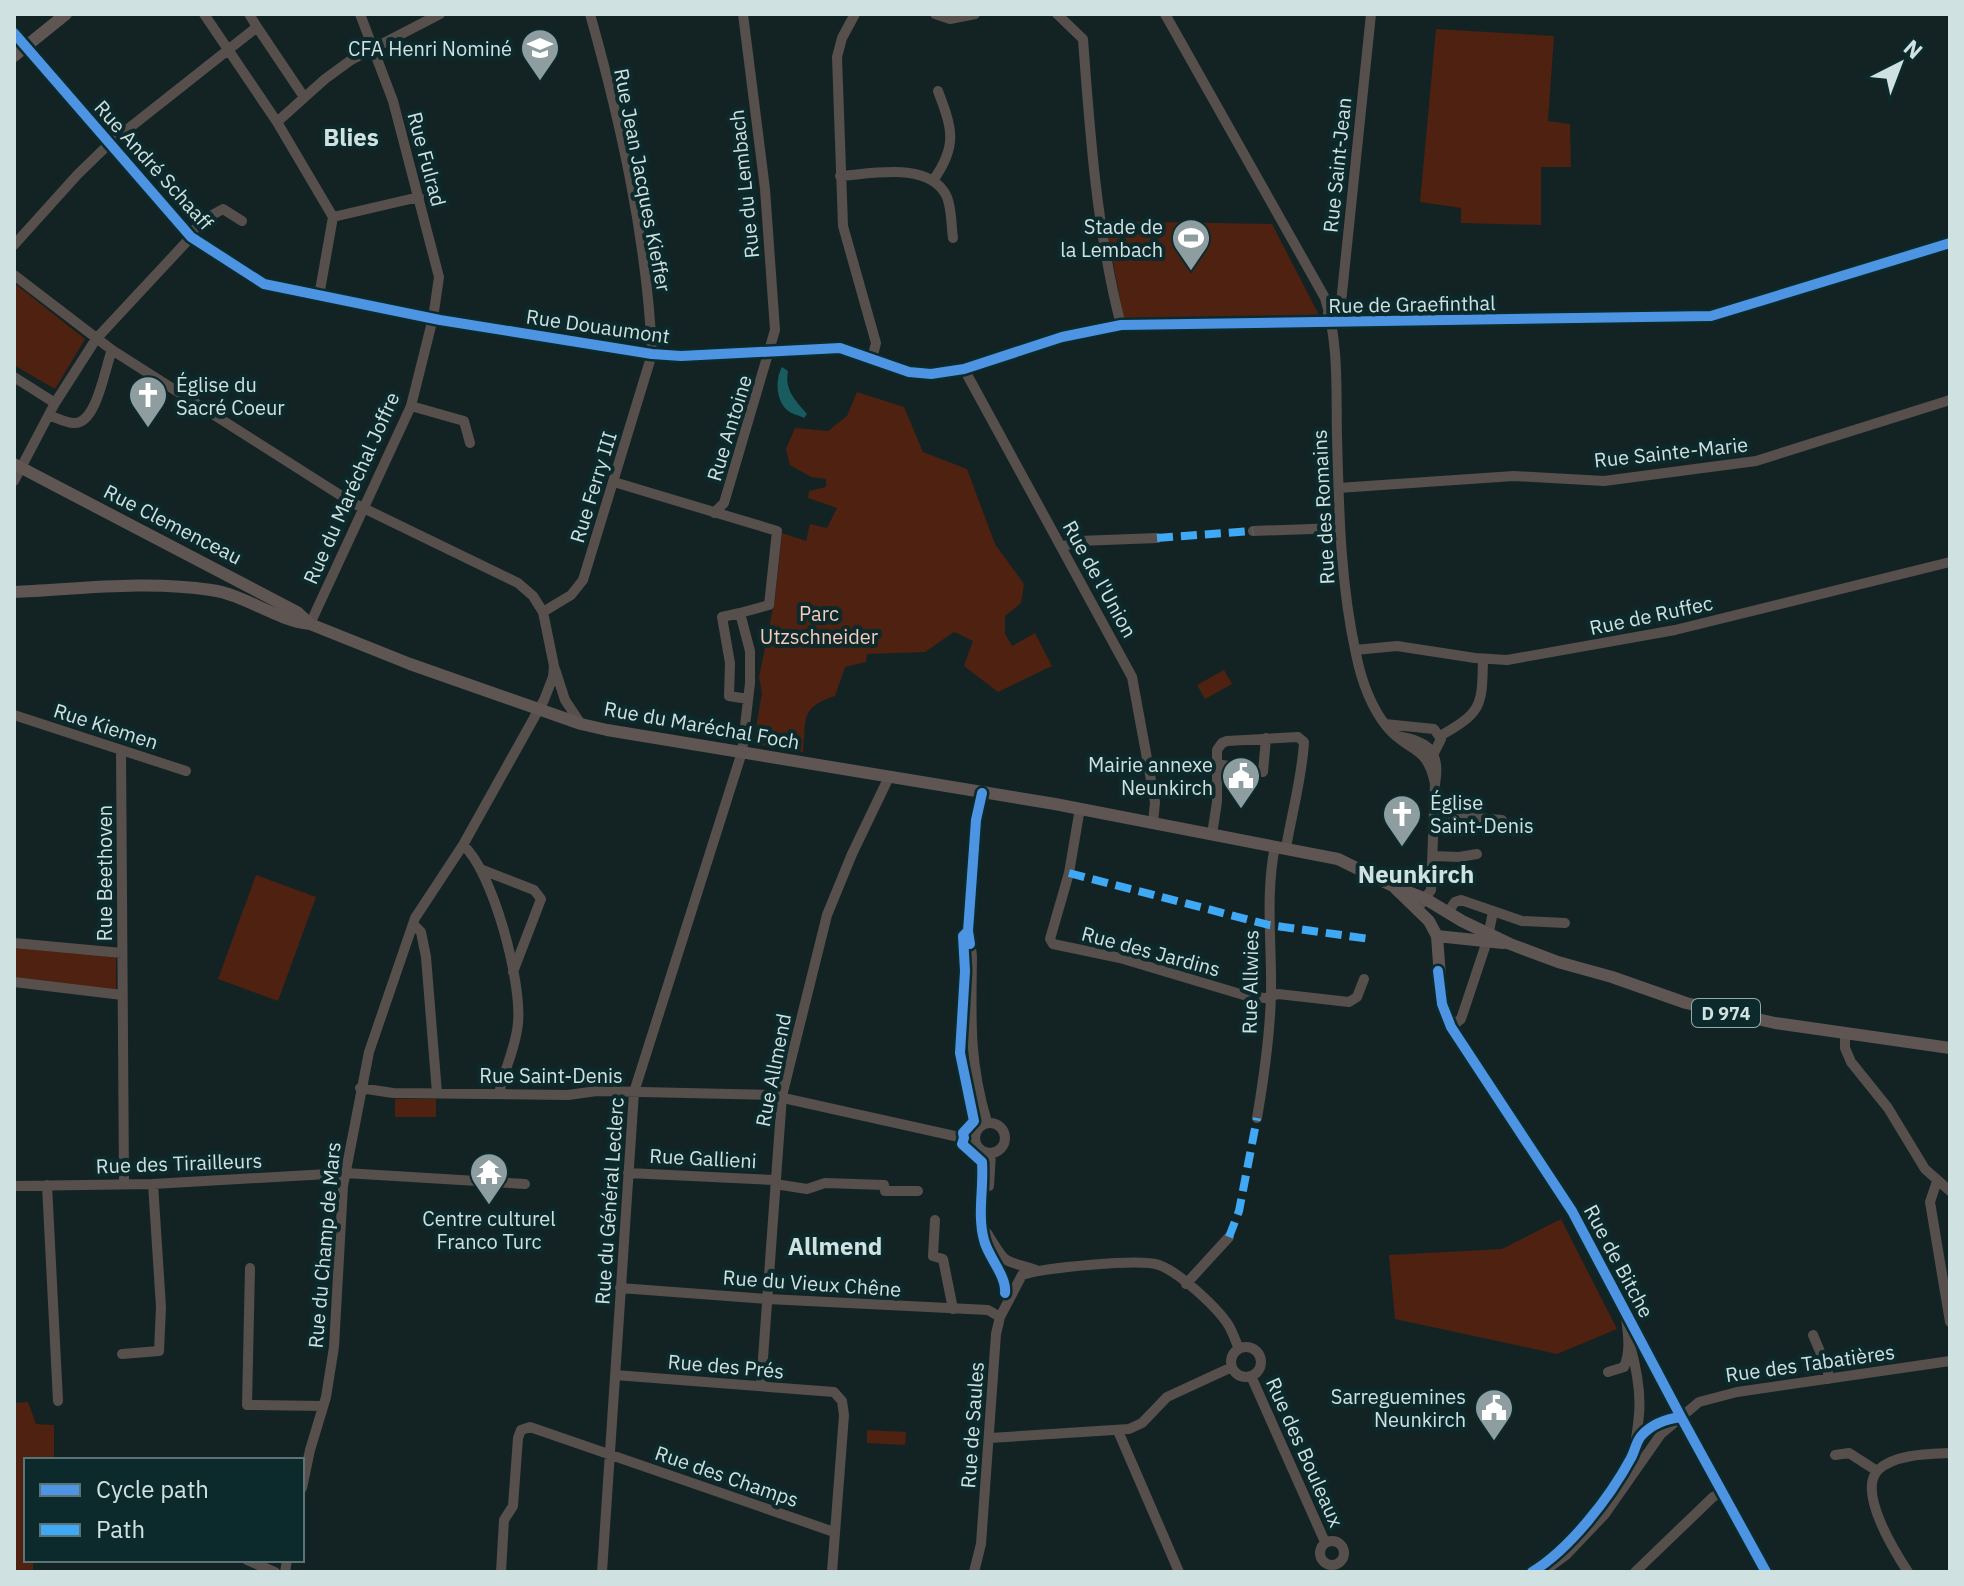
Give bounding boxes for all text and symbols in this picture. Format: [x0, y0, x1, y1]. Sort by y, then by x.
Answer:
north arrow [1860, 24, 1940, 104]
school or university icon: CFA Henri Nominé [519, 27, 561, 82]
text: N [1898, 33, 1929, 65]
place label: CFA Henri Nominé [348, 35, 512, 62]
street label: Rue Jean Jacques Kieffer [608, 66, 678, 294]
street label: Rue André Schaaff [88, 94, 220, 236]
street label: Rue Saint-Jean [1316, 96, 1358, 234]
street label: Rue du Lembach [723, 108, 765, 260]
street label: Rue Fulrad [401, 109, 453, 209]
district label: Blies [323, 121, 379, 153]
place label: Stade de la Lembach [1060, 213, 1163, 263]
sports icon: Stade de la Lembach [1170, 217, 1212, 272]
street label: Rue de Graefinthal [1328, 289, 1496, 319]
street label: Rue Douaumont [524, 303, 672, 349]
place label: Église du Sacré Coeur [176, 371, 285, 421]
street label: Rue Antoine [700, 372, 758, 484]
church icon: Église du Sacré Coeur [127, 374, 169, 429]
street label: Rue du Maréchal Joffre [296, 388, 406, 588]
street label: Rue Ferry III [563, 428, 623, 546]
street label: Rue des Romains [1305, 429, 1341, 585]
street label: Rue Sainte-Marie [1593, 430, 1749, 474]
street label: Rue Clemenceau [99, 478, 247, 570]
street label: Rue de l'Union [1057, 516, 1143, 642]
street label: Rue de Ruffec [1587, 589, 1715, 641]
park label: Parc Utzschneider [760, 600, 878, 650]
street label: Rue du Maréchal Foch [602, 694, 802, 756]
street label: Rue Kiemen [50, 696, 162, 756]
place label: Mairie annexe Neunkirch [1088, 751, 1213, 801]
public building icon: Mairie annexe Neunkirch [1220, 755, 1262, 810]
place label: Église Saint-Denis [1430, 789, 1534, 839]
church icon: Église Saint-Denis [1381, 793, 1423, 848]
street label: Rue Beethoven [91, 805, 118, 941]
district label: Neunkirch [1358, 858, 1474, 890]
street label: Rue des Jardins [1079, 919, 1223, 983]
street label: Rue Allwies [1236, 930, 1264, 1034]
road number: D 974 [1692, 999, 1760, 1027]
street label: Rue Allmend [749, 1011, 797, 1129]
street label: Rue Saint-Denis [479, 1062, 623, 1089]
street label: Rue du Général Leclerc [588, 1097, 630, 1305]
street label: Rue du Champ de Mars [302, 1141, 346, 1349]
street label: Rue Gallieni [649, 1142, 757, 1174]
street label: Rue des Tirailleurs [95, 1147, 263, 1179]
temple icon: Centre culturel Franco Turc [468, 1151, 510, 1206]
street label: Rue de Bitche [1578, 1200, 1660, 1322]
place label: Centre culturel Franco Turc [422, 1205, 556, 1255]
district label: Allmend [788, 1230, 882, 1262]
street label: Rue du Vieux Chêne [722, 1263, 902, 1303]
street label: Rue des Tabatières [1724, 1338, 1896, 1388]
street label: Rue des Prés [667, 1347, 785, 1385]
street label: Rue de Saules [954, 1361, 990, 1489]
street label: Rue des Bouleaux [1260, 1373, 1350, 1531]
place label: Sarreguemines Neunkirch [1331, 1383, 1466, 1433]
public building icon: Sarreguemines Neunkirch [1473, 1387, 1515, 1442]
street label: Rue des Champs [652, 1439, 802, 1513]
legend [24, 1458, 304, 1562]
text: Cycle path [96, 1473, 209, 1505]
text: Path [96, 1513, 145, 1545]

